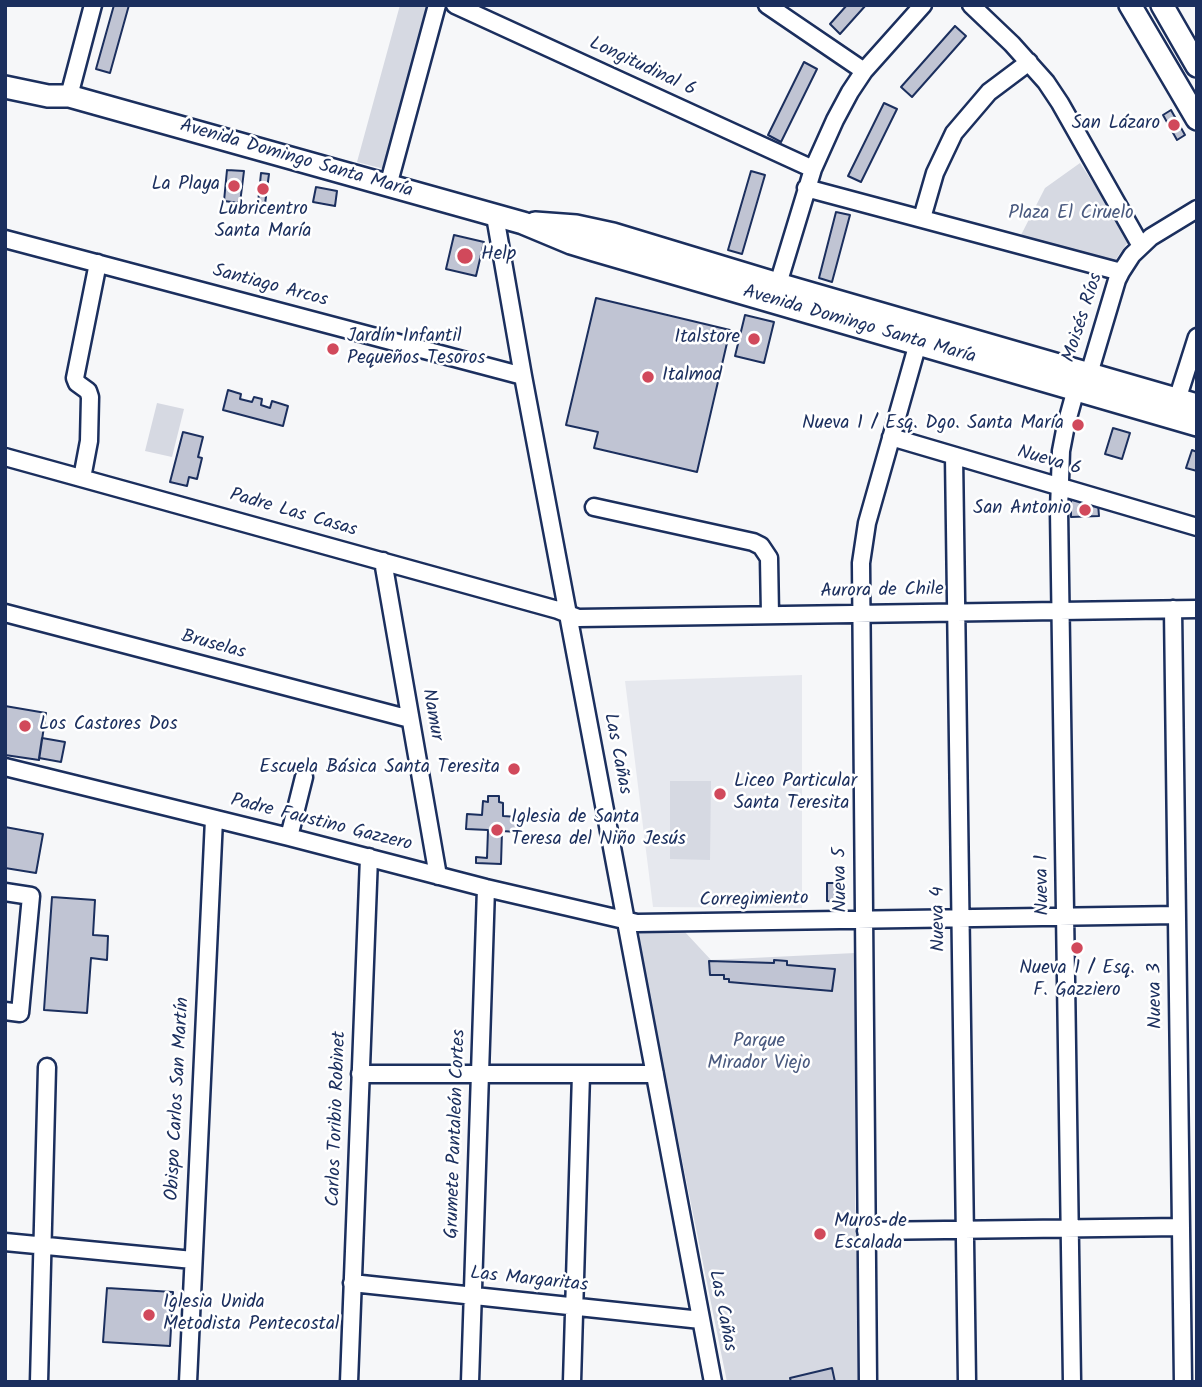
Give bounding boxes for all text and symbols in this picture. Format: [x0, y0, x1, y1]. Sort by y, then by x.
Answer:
street label: Longitudinal 6 [585, 33, 699, 103]
place label: San Lázaro [1072, 114, 1160, 136]
street label: Avenida Domingo Santa María [177, 116, 415, 204]
marker: San Lázaro [1166, 117, 1182, 133]
place label: La Playa [151, 175, 220, 197]
marker: La Playa [226, 178, 242, 194]
marker: Lubricentro Santa María [255, 181, 271, 197]
place label: Lubricentro Santa María [215, 200, 311, 244]
park label: Plaza El Ciruelo [1008, 204, 1134, 226]
place label: Help [481, 245, 516, 267]
marker: Help [455, 246, 475, 266]
street label: Santiago Arcos [210, 261, 330, 313]
street label: Moisés Ríos [1059, 270, 1109, 366]
street label: Avenida Domingo Santa María [740, 282, 978, 370]
place label: Jardín Infantil Pequeños Tesoros [347, 327, 485, 371]
place label: Italstore [674, 328, 740, 350]
marker: Italstore [746, 331, 762, 347]
marker: Jardín Infantil Pequeños Tesoros [325, 341, 341, 357]
place label: Italmod [662, 366, 722, 388]
marker: Italmod [640, 369, 656, 385]
place label: Nueva 1 / Esq. Dgo. Santa María [802, 414, 1064, 436]
marker: Nueva 1 / Esq. Dgo. Santa María [1070, 417, 1086, 433]
street label: Nueva 6 [1014, 442, 1084, 482]
street label: Padre Las Casas [227, 485, 359, 543]
place label: San Antonio [973, 499, 1071, 521]
marker: San Antonio [1077, 502, 1093, 518]
street label: Aurora de Chile [820, 580, 944, 604]
street label: Bruselas [178, 626, 248, 666]
street label: Namur [415, 687, 447, 743]
street label: Las Cañas [597, 711, 635, 797]
place label: Los Castores Dos [39, 715, 178, 737]
marker: Los Castores Dos [17, 718, 33, 734]
place label: Escuela Básica Santa Teresita [259, 758, 500, 780]
marker: Escuela Básica Santa Teresita [506, 761, 522, 777]
place label: Liceo Particular Santa Teresita [734, 772, 857, 816]
marker: Liceo Particular Santa Teresita [712, 786, 728, 802]
street label: Padre Faustino Gazzero [228, 790, 414, 858]
place label: Iglesia de Santa Teresa del Niño Jesús [511, 808, 686, 852]
marker: Iglesia de Santa Teresa del Niño Jesús [489, 822, 505, 838]
street label: Nueva 5 [830, 847, 854, 913]
street label: Nueva 1 [1032, 854, 1056, 916]
street label: Nueva 4 [928, 886, 952, 952]
street label: Corregimiento [699, 889, 809, 913]
marker: Nueva 1 / Esq. F. Gazziero [1069, 940, 1085, 956]
place label: Nueva 1 / Esq. F. Gazziero [1019, 959, 1135, 1003]
street label: Nueva 3 [1145, 963, 1169, 1029]
street label: Obispo Carlos San Martín [162, 997, 196, 1201]
street label: Grumete Pantaleón Cortes [442, 1029, 472, 1239]
street label: Carlos Toribio Robinet [324, 1031, 352, 1207]
park label: Parque Mirador Viejo [707, 1032, 811, 1076]
place label: Muros de Escalada [834, 1212, 907, 1256]
marker: Muros de Escalada [812, 1226, 828, 1242]
street label: Las Margaritas [469, 1263, 589, 1299]
street label: Las Cañas [702, 1268, 740, 1354]
place label: Iglesia Unida Metodista Pentecostal [163, 1293, 339, 1337]
marker: Iglesia Unida Metodista Pentecostal [141, 1307, 157, 1323]

